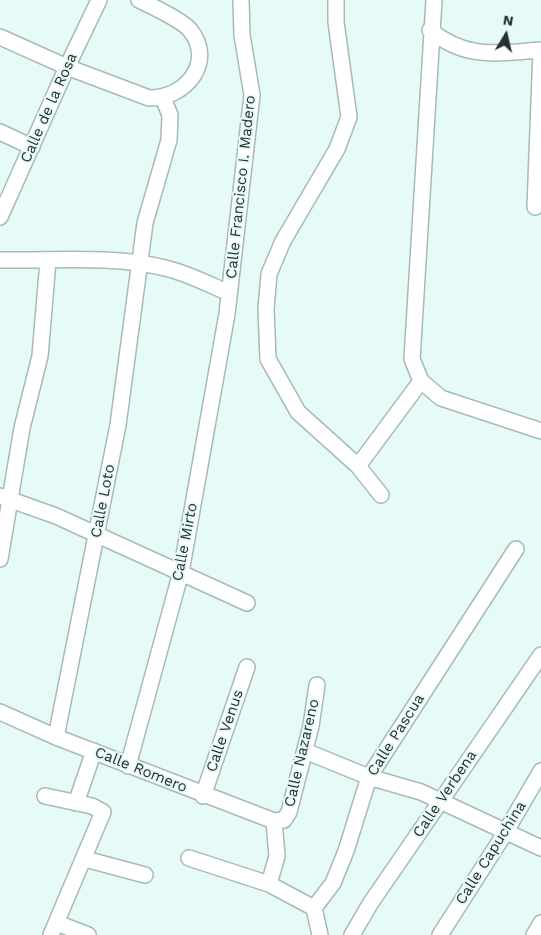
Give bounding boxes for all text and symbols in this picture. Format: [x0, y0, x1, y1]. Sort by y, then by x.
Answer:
north arrow [481, 10, 531, 60]
text: N [502, 11, 515, 29]
street label: Calle de la Rosa [17, 50, 81, 166]
street label: Calle Francisco I. Madero [222, 94, 260, 280]
street label: Calle Loto [87, 463, 119, 539]
street label: Calle Mirto [169, 501, 201, 583]
street label: Calle Venus [203, 687, 247, 775]
street label: Calle Pascua [364, 691, 428, 779]
street label: Calle Nazareno [281, 697, 323, 809]
street label: Calle Romero [92, 743, 190, 797]
street label: Calle Verbena [409, 747, 481, 841]
street label: Calle Capuchina [452, 798, 530, 908]

